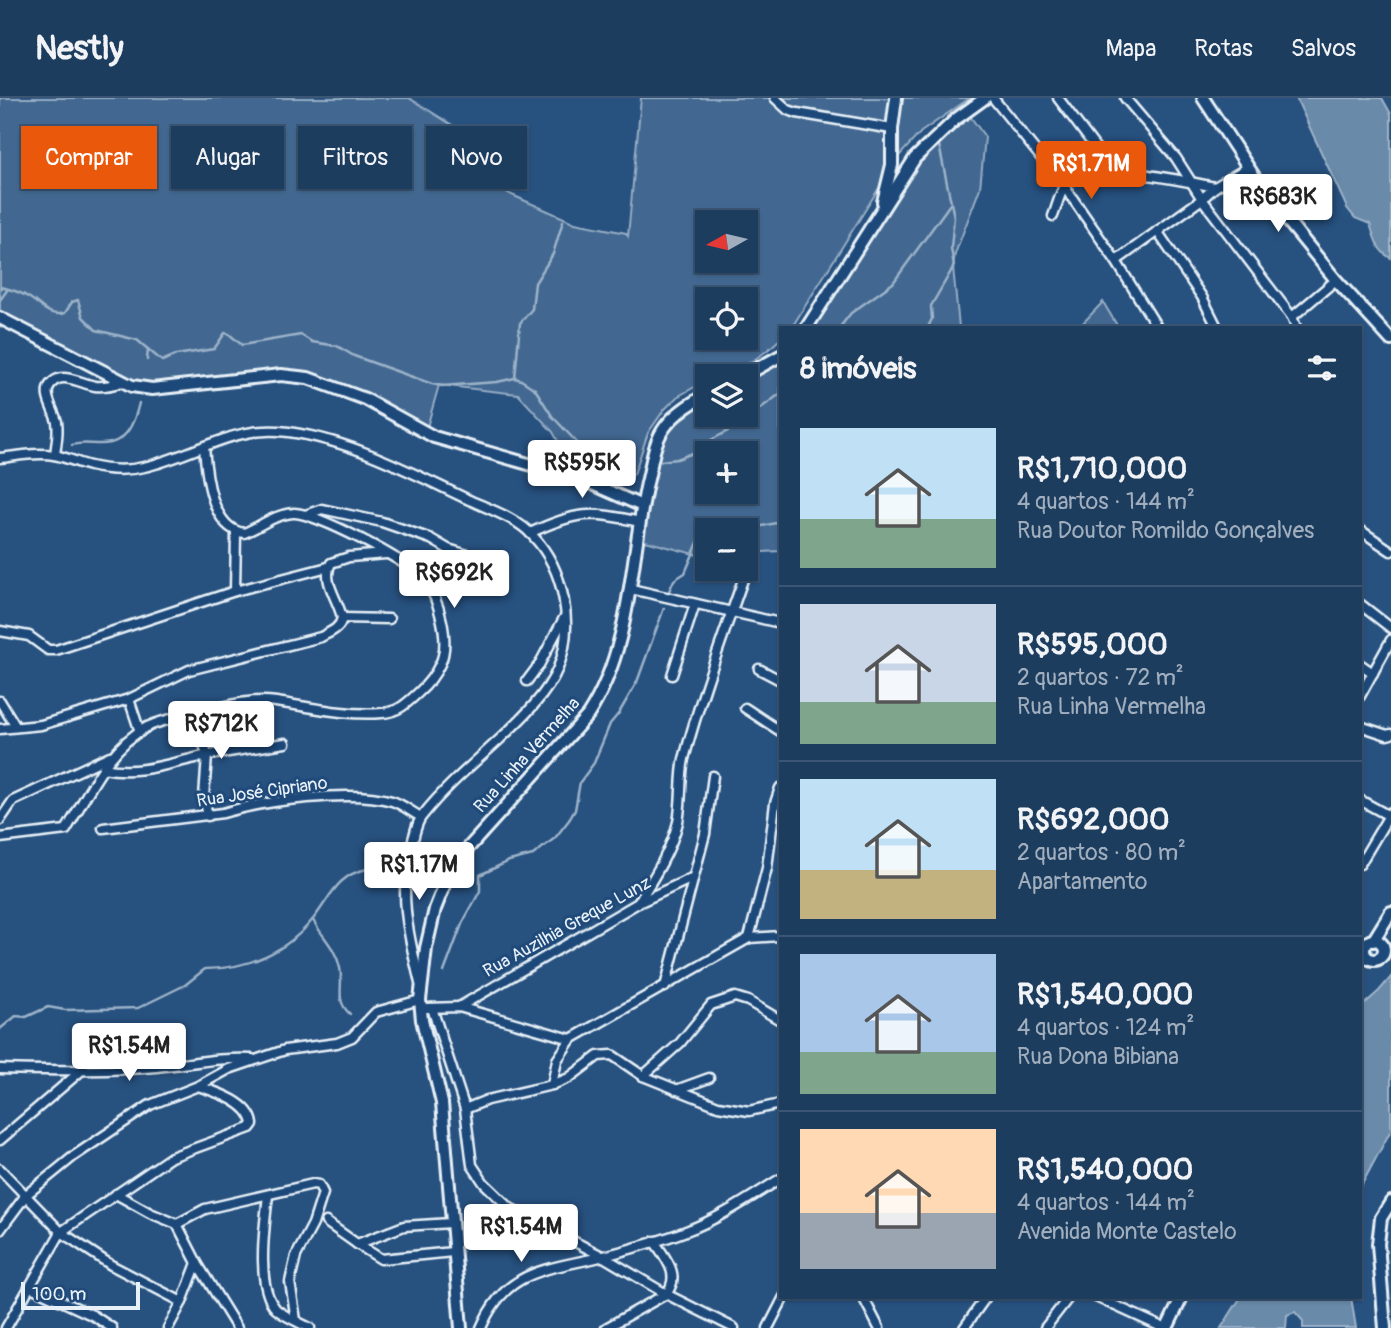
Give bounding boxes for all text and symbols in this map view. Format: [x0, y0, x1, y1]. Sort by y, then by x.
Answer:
text: Nestly [35, 28, 124, 69]
text: Mapa [1105, 34, 1156, 63]
text: Rotas [1194, 34, 1253, 63]
text: Salvos [1291, 34, 1356, 63]
chip: Comprar [21, 126, 157, 189]
chip: Alugar [171, 126, 284, 189]
chip: Filtros [298, 126, 412, 189]
chip: Novo [426, 126, 527, 189]
pin: R$1.71M [1026, 141, 1156, 201]
text: R$1.71M [1052, 149, 1130, 178]
pin: R$683K [1221, 174, 1335, 234]
text: R$683K [1239, 182, 1317, 211]
north arrow [695, 210, 758, 273]
map controls [695, 210, 758, 581]
button: locate [695, 287, 758, 350]
icon: filters [1303, 349, 1341, 387]
text: 8 imóveis [800, 350, 916, 387]
button: layers [695, 364, 758, 427]
pin: R$595K [525, 440, 639, 500]
button: + [695, 441, 758, 504]
text: R$595K [544, 448, 620, 477]
text: R$1,710,000 [1017, 450, 1187, 487]
icon: home [856, 456, 940, 540]
text: 4 quartos · 144 m² [1017, 487, 1195, 516]
text: Rua Doutor Romildo Gonçalves [1017, 516, 1314, 545]
button: − [695, 518, 758, 581]
pin: R$692K [397, 550, 511, 610]
text: R$692K [415, 558, 493, 587]
text: R$595,000 [1017, 626, 1168, 663]
icon: home [856, 632, 940, 716]
text: 2 quartos · 72 m² [1017, 663, 1184, 692]
street label: Rua Linha Vermelha [469, 692, 585, 818]
text: Rua Linha Vermelha [1017, 692, 1206, 721]
pin: R$712K [164, 702, 278, 761]
text: R$712K [184, 709, 258, 738]
street label: Rua José Cipriano [195, 771, 329, 813]
text: R$692,000 [1017, 801, 1169, 838]
icon: home [856, 807, 940, 891]
text: 2 quartos · 80 m² [1017, 838, 1186, 867]
pin: R$1.17M [354, 842, 484, 902]
text: R$1.17M [380, 850, 458, 879]
text: Apartamento [1017, 867, 1147, 896]
street label: Rua Auzilhia Greque Lunz [479, 871, 655, 983]
text: R$1,540,000 [1017, 976, 1193, 1013]
icon: home [856, 982, 940, 1066]
text: 4 quartos · 124 m² [1017, 1013, 1194, 1042]
pin: R$1.54M [64, 1024, 194, 1083]
text: R$1.54M [88, 1031, 170, 1060]
text: Rua Dona Bibiana [1017, 1042, 1179, 1071]
text: R$1,540,000 [1017, 1151, 1193, 1188]
icon: home [856, 1157, 940, 1241]
text: 4 quartos · 144 m² [1017, 1188, 1195, 1217]
pin: R$1.54M [456, 1204, 586, 1264]
text: R$1.54M [480, 1212, 562, 1241]
text: Avenida Monte Castelo [1017, 1217, 1237, 1246]
scale bar [21, 1279, 140, 1311]
text: 100 m [32, 1282, 86, 1306]

